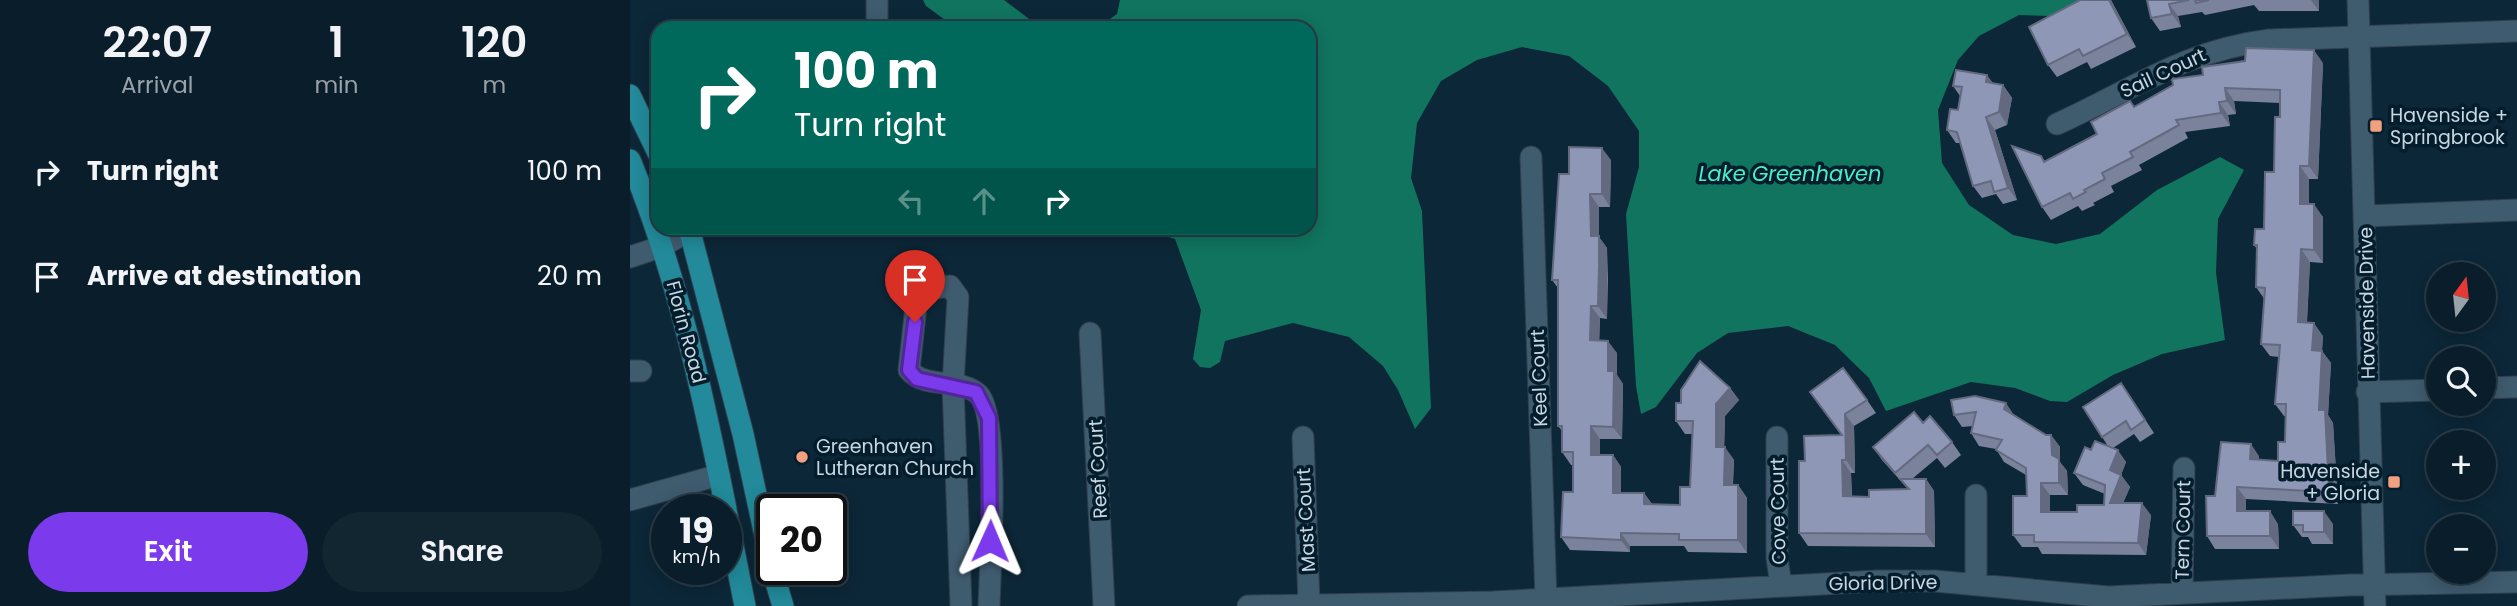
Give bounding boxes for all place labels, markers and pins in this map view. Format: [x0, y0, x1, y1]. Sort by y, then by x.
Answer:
place label: Havenside + Springbrook [2390, 102, 2508, 151]
marker: Havenside + Springbrook [2368, 118, 2384, 134]
pin [885, 250, 945, 322]
place label: Greenhaven Lutheran Church [816, 433, 974, 482]
marker: Greenhaven Lutheran Church [794, 449, 810, 465]
place label: Havenside + Gloria [2280, 458, 2380, 507]
marker: Havenside + Gloria [2386, 474, 2402, 490]

